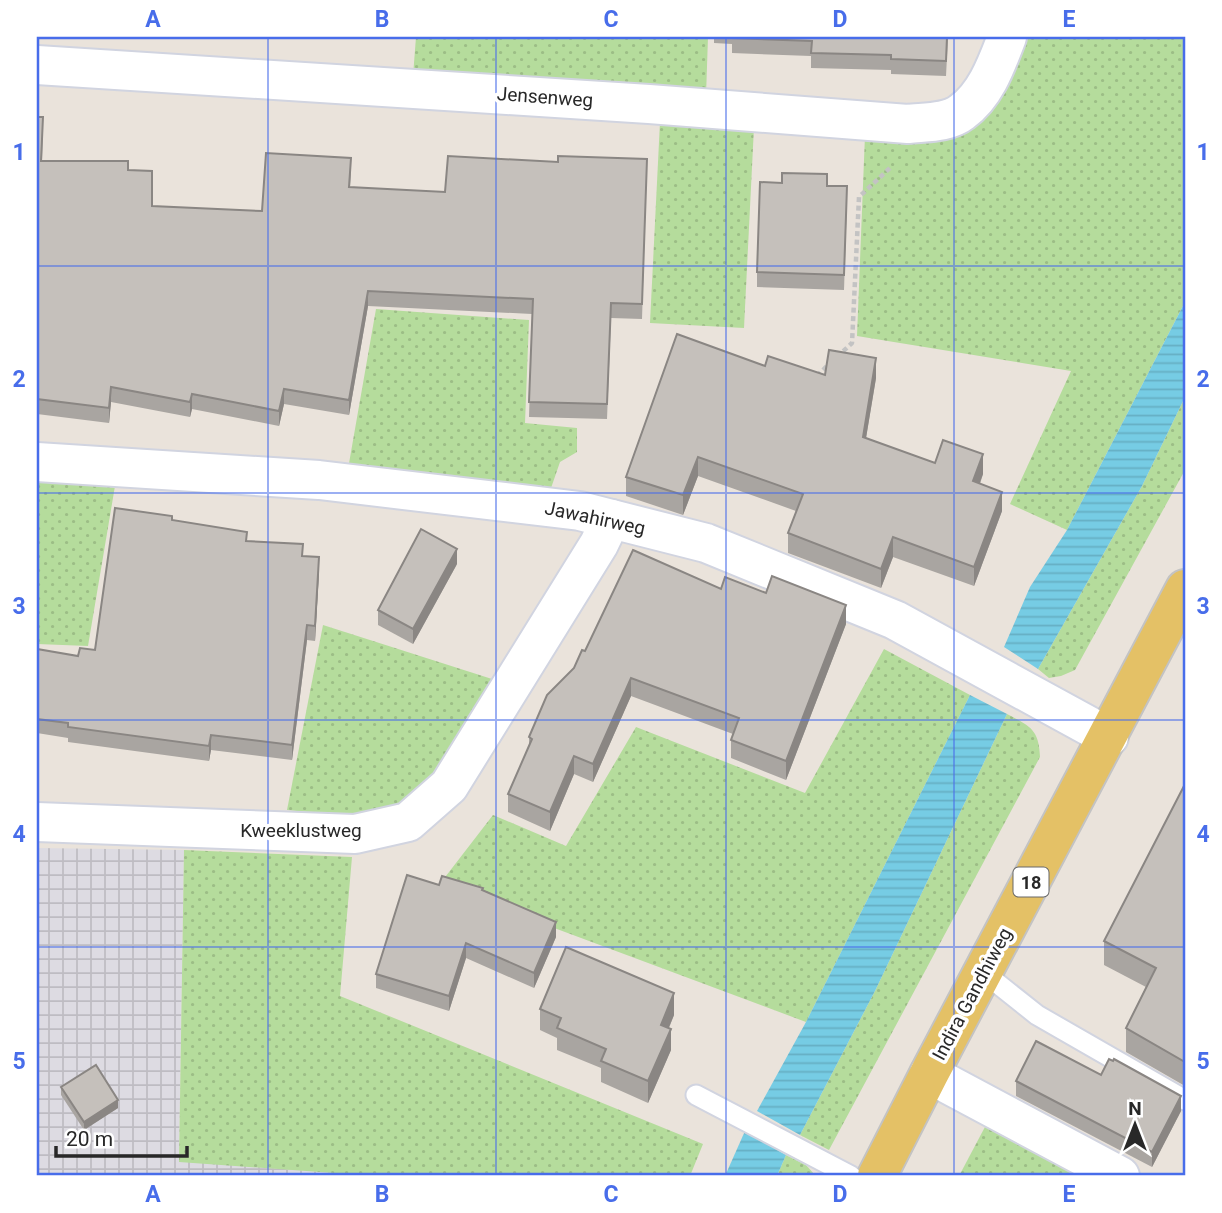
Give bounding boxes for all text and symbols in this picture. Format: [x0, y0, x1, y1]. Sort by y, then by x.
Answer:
text: A [145, 6, 161, 33]
text: B [375, 6, 389, 33]
text: C [603, 6, 619, 33]
text: D [833, 6, 847, 33]
text: E [1063, 6, 1076, 33]
street label: Jensenweg [496, 82, 594, 112]
text: 1 [12, 139, 26, 166]
text: 1 [1196, 139, 1210, 166]
text: 2 [12, 366, 26, 393]
text: 2 [1196, 366, 1210, 393]
street label: Jawahirweg [543, 496, 647, 540]
text: 3 [12, 593, 26, 620]
text: 3 [1196, 593, 1210, 620]
street label: Kweeklustweg [240, 819, 362, 842]
text: 4 [12, 821, 26, 848]
text: 4 [1196, 821, 1210, 848]
road number: 18 [1014, 868, 1048, 897]
street label: Indira Gandhiweg [927, 924, 1017, 1064]
text: 5 [12, 1048, 26, 1075]
text: 5 [1196, 1048, 1210, 1075]
north arrow [1100, 1090, 1170, 1160]
text: N [1128, 1097, 1142, 1120]
scale bar [56, 1115, 187, 1159]
text: 20 m [66, 1127, 113, 1151]
text: A [145, 1181, 161, 1208]
text: B [375, 1181, 389, 1208]
text: C [603, 1181, 619, 1208]
text: D [833, 1181, 847, 1208]
text: E [1063, 1181, 1076, 1208]

